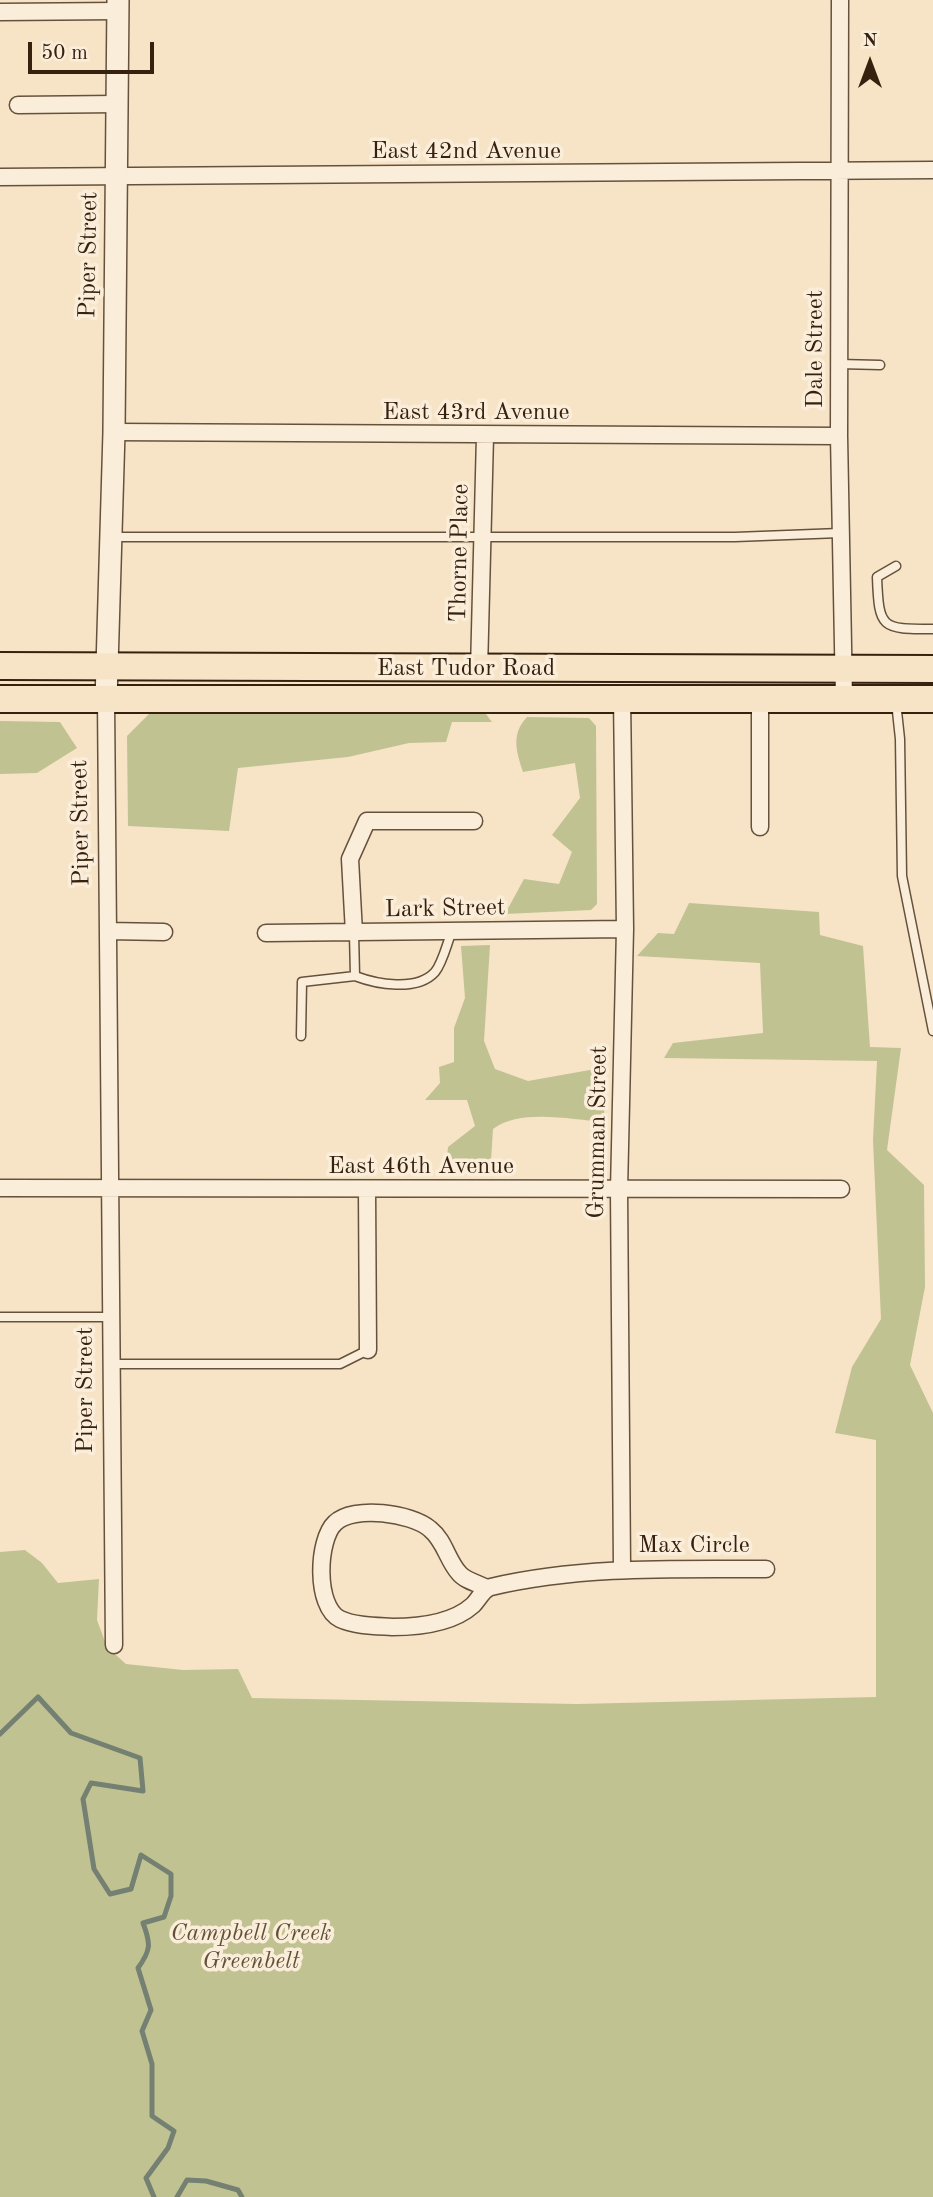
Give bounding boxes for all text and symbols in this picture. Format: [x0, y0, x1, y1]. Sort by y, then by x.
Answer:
scale bar [32, 28, 158, 72]
north arrow [835, 28, 905, 98]
text: N [863, 32, 877, 51]
text: 50 m [41, 43, 88, 64]
street label: East 42nd Avenue [371, 138, 561, 166]
street label: Piper Street [73, 192, 105, 318]
street label: Dale Street [802, 290, 830, 408]
street label: East 43rd Avenue [382, 399, 570, 427]
street label: Thorne Place [444, 483, 476, 623]
street label: East Tudor Road [377, 655, 555, 683]
street label: Piper Street [65, 760, 97, 886]
street label: Lark Street [384, 894, 506, 924]
street label: Grumman Street [582, 1045, 614, 1219]
street label: East 46th Avenue [328, 1153, 514, 1181]
street label: Piper Street [72, 1327, 100, 1453]
street label: Max Circle [638, 1532, 750, 1560]
park label: Campbell Creek Greenbelt [170, 1920, 332, 1976]

